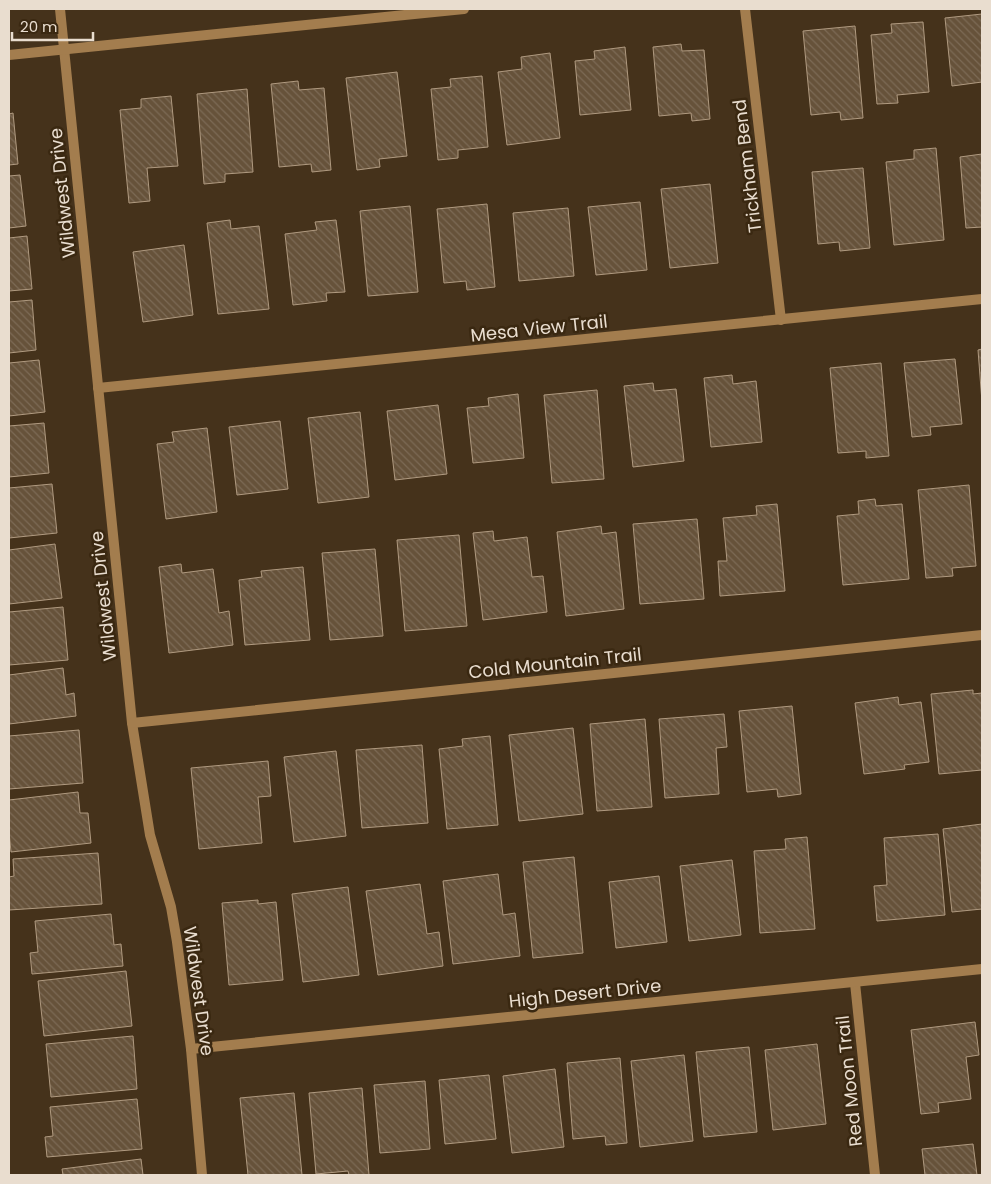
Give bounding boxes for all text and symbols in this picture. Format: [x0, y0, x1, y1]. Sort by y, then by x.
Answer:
scale bar [12, 10, 94, 42]
text: 20 m [20, 16, 58, 37]
street label: Trickham Bend [726, 98, 768, 234]
street label: Wildwest Drive [43, 127, 81, 259]
street label: Mesa View Trail [469, 308, 609, 348]
street label: Wildwest Drive [84, 530, 122, 662]
street label: Cold Mountain Trail [467, 641, 643, 685]
street label: Wildwest Drive [178, 925, 220, 1057]
street label: High Desert Drive [508, 973, 662, 1013]
street label: Red Moon Trail [830, 1014, 868, 1148]

